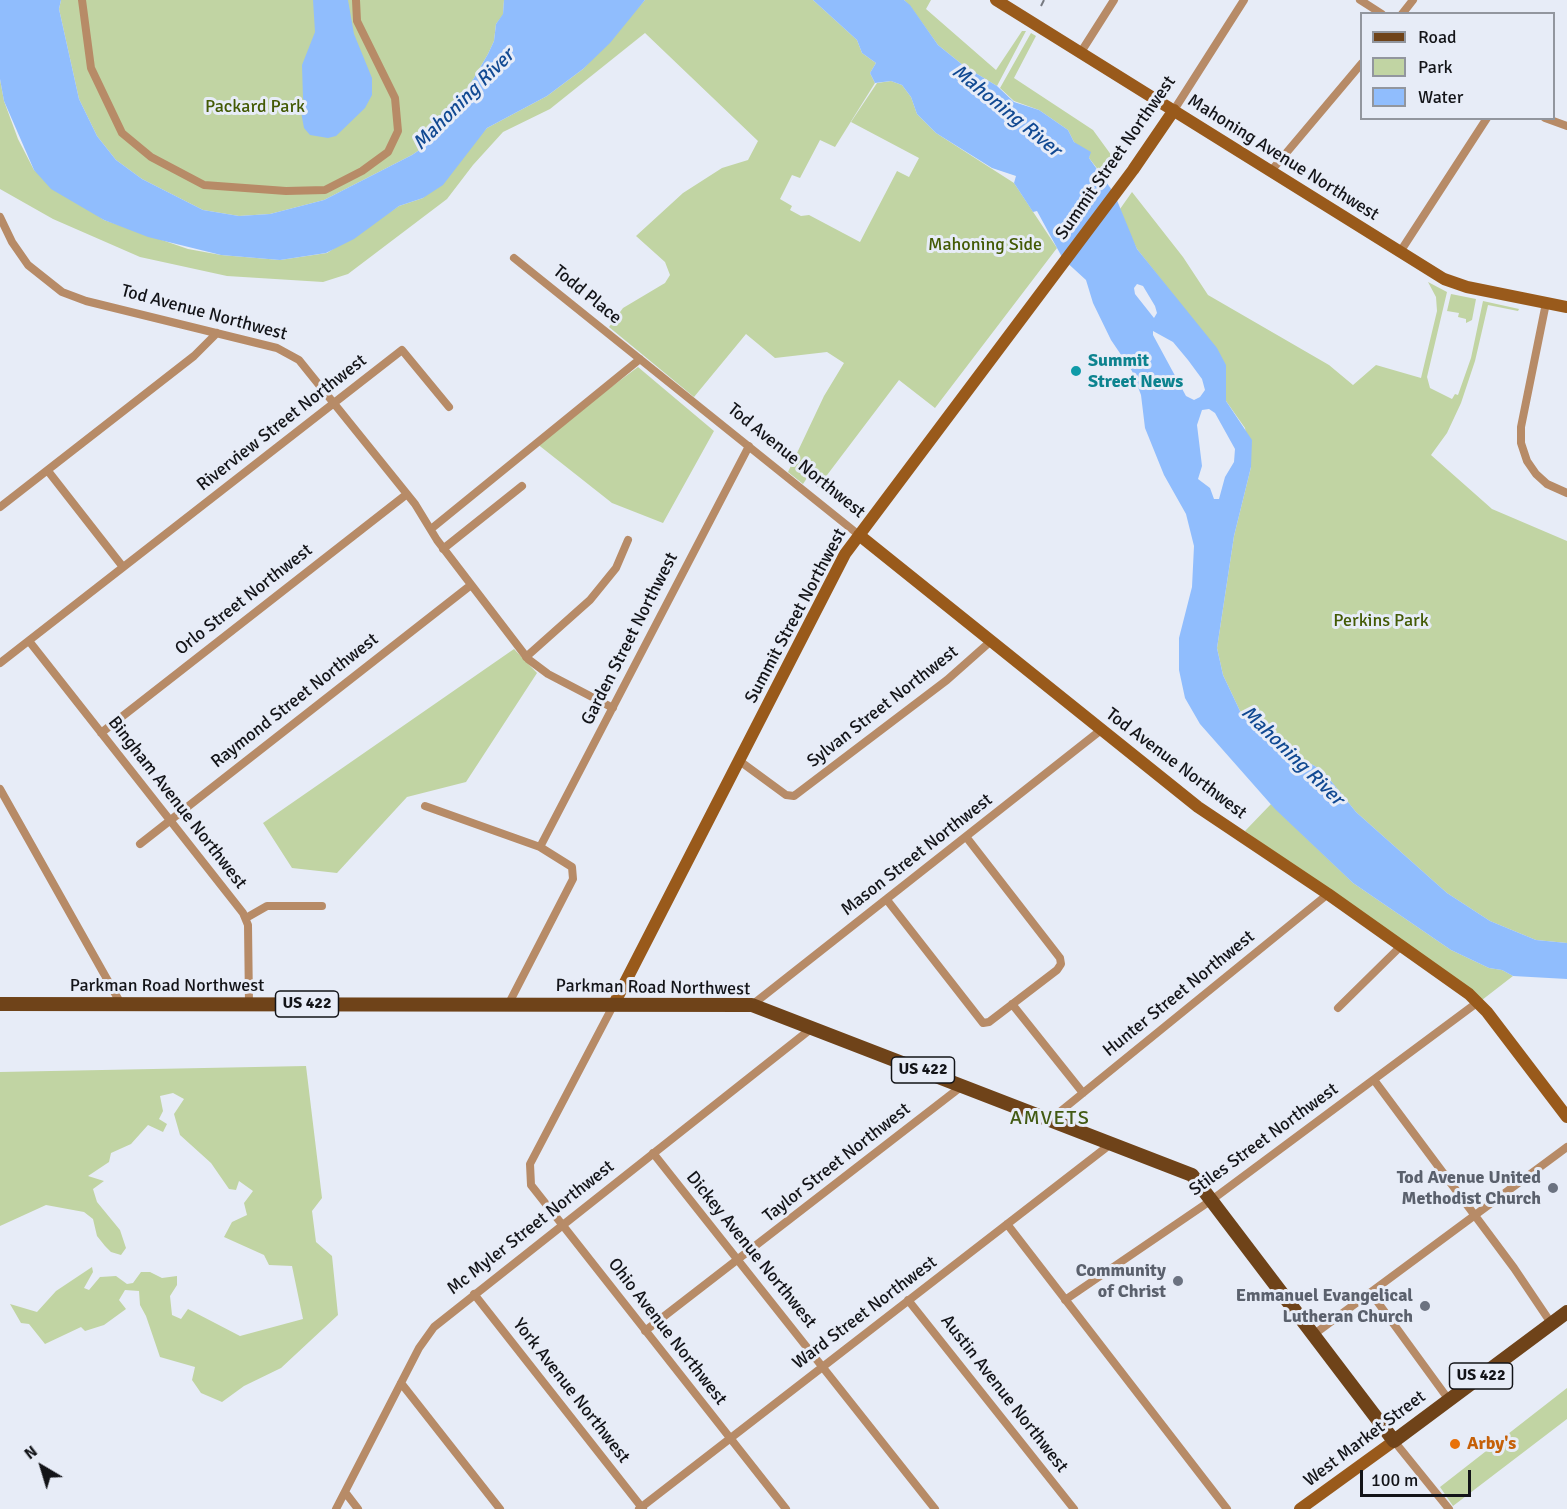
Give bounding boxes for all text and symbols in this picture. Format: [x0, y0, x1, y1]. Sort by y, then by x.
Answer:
legend [1360, 12, 1555, 120]
text: Road [1418, 26, 1457, 48]
water label: Mahoning River [408, 44, 520, 156]
text: Park [1418, 56, 1453, 78]
water label: Mahoning River [947, 60, 1065, 162]
street label: Summit Street Northwest [1051, 72, 1181, 244]
text: Water [1418, 86, 1463, 108]
street label: Mahoning Avenue Northwest [1183, 90, 1383, 226]
park label: Packard Park [205, 96, 305, 118]
park label: Mahoning Side [928, 234, 1042, 256]
street label: Todd Place [548, 261, 626, 329]
street label: Tod Avenue Northwest [119, 280, 289, 346]
street label: Riverview Street Northwest [193, 350, 371, 496]
place label: Summit Street News [1088, 350, 1183, 392]
marker: Summit Street News [1069, 364, 1083, 378]
street label: Tod Avenue Northwest [723, 399, 869, 523]
street label: Summit Street Northwest [741, 525, 851, 707]
street label: Orlo Street Northwest [171, 540, 317, 660]
street label: Garden Street Northwest [577, 549, 683, 729]
park label: Perkins Park [1333, 610, 1429, 632]
street label: Raymond Street Northwest [207, 629, 383, 773]
street label: Sylvan Street Northwest [803, 641, 963, 773]
water label: Mahoning River [1236, 701, 1348, 811]
street label: Tod Avenue Northwest [1101, 704, 1251, 824]
street label: Bingham Avenue Northwest [103, 712, 251, 894]
street label: Mason Street Northwest [837, 789, 997, 921]
street label: Hunter Street Northwest [1099, 926, 1259, 1062]
street label: Parkman Road Northwest [70, 975, 264, 997]
street label: Parkman Road Northwest [555, 976, 751, 1000]
road number: US 422 [276, 991, 338, 1017]
road number: US 422 [892, 1057, 954, 1083]
street label: Stiles Street Northwest [1185, 1079, 1343, 1201]
street label: Taylor Street Northwest [759, 1099, 915, 1227]
district label: AMVETS [1010, 1107, 1090, 1131]
street label: Mc Myler Street Northwest [443, 1156, 619, 1300]
street label: Dickey Avenue Northwest [681, 1167, 821, 1333]
place label: Tod Avenue United Methodist Church [1397, 1167, 1541, 1210]
marker: Tod Avenue United Methodist Church [1546, 1181, 1560, 1195]
street label: Ward Street Northwest [789, 1252, 941, 1374]
street label: Ohio Avenue Northwest [603, 1254, 731, 1410]
place label: Community of Christ [1076, 1260, 1166, 1302]
marker: Community of Christ [1171, 1274, 1185, 1288]
place label: Emmanuel Evangelical Lutheran Church [1236, 1285, 1413, 1328]
marker: Emmanuel Evangelical Lutheran Church [1418, 1299, 1432, 1313]
street label: Austin Avenue Northwest [936, 1311, 1072, 1477]
street label: York Avenue Northwest [508, 1314, 634, 1468]
road number: US 422 [1450, 1363, 1512, 1389]
street label: West Market Street [1300, 1386, 1430, 1492]
place label: Arby's [1467, 1433, 1516, 1455]
north arrow [12, 1437, 72, 1497]
marker: Arby's [1448, 1437, 1462, 1451]
text: N [20, 1442, 41, 1464]
scale bar [1363, 1458, 1474, 1496]
text: 100 m [1371, 1469, 1418, 1491]

